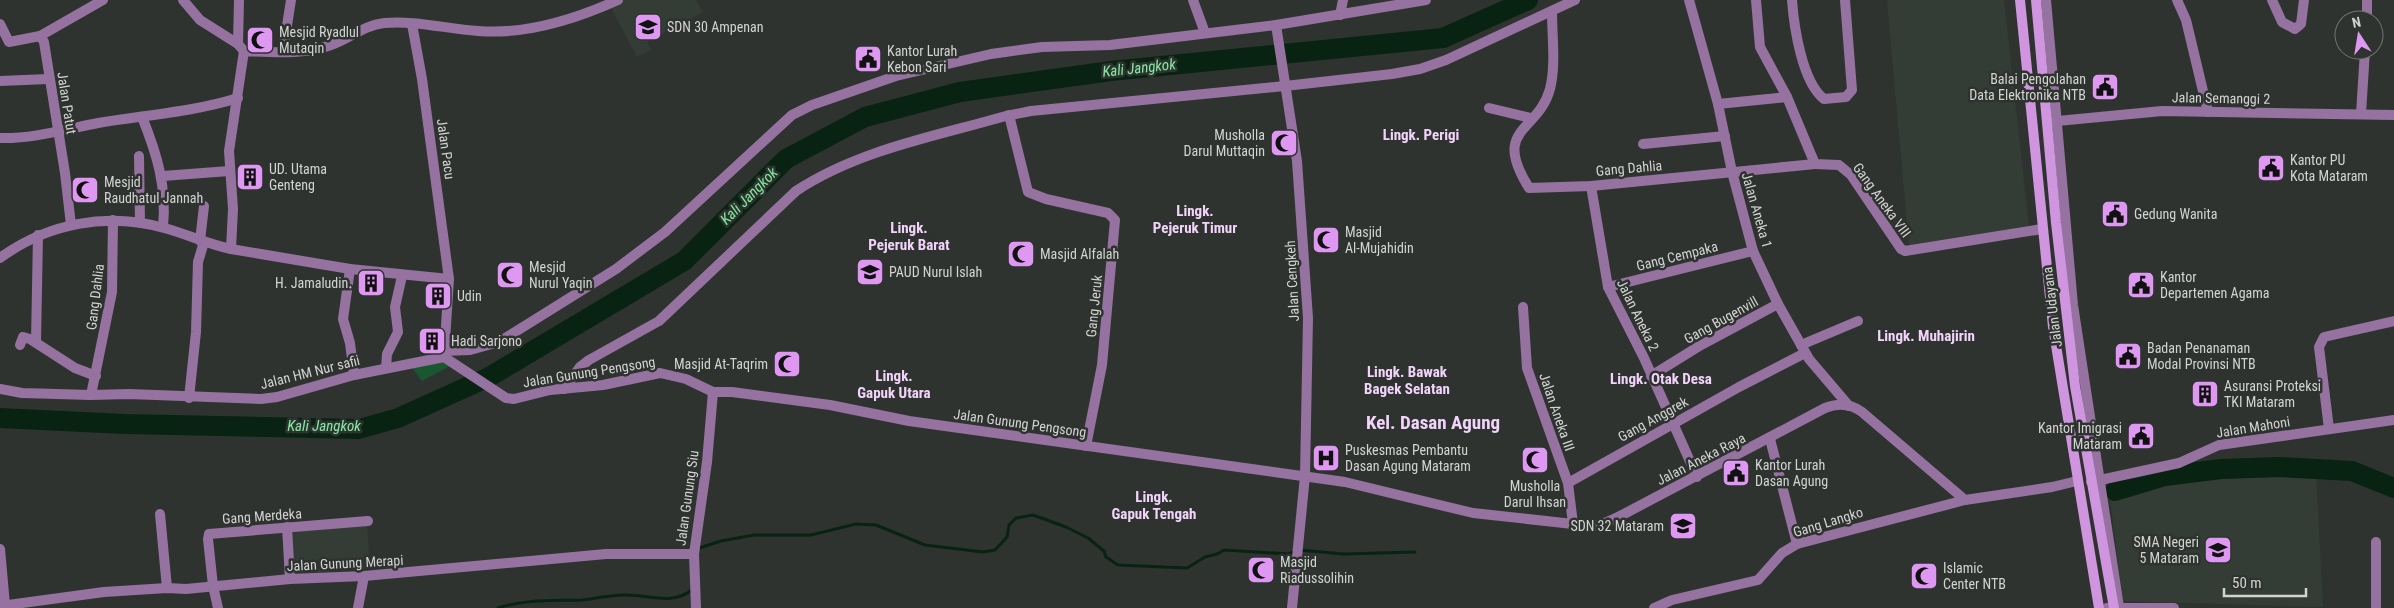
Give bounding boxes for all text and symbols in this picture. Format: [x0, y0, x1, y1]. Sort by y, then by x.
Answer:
north arrow [2334, 10, 2384, 60]
school or university icon: SDN 30 Ampenan [633, 12, 663, 42]
text: N [2350, 14, 2362, 31]
place label: SDN 30 Ampenan [667, 19, 764, 35]
place label: Mesjid Ryadlul Mutaqin [279, 24, 359, 56]
mosque icon: Mesjid Ryadlul Mutaqin [245, 25, 275, 55]
place label: Kantor Lurah Kebon Sari [887, 43, 957, 75]
public building icon: Kantor Lurah Kebon Sari [853, 44, 883, 74]
water label: Kali Jangkok [1101, 55, 1177, 81]
street label: Jalan Patut [54, 71, 80, 135]
place label: Balai Pengolahan Data Elektronika NTB [1969, 71, 2086, 103]
public building icon: Balai Pengolahan Data Elektronika NTB [2090, 72, 2120, 102]
street label: Jalan Semanggi 2 [2172, 89, 2270, 107]
street label: Jalan Pacu [434, 118, 458, 180]
district label: Lingk. Perigi [1383, 126, 1459, 144]
place label: Musholla Darul Muttaqin [1184, 127, 1265, 159]
mosque icon: Musholla Darul Muttaqin [1269, 128, 1299, 158]
place label: Kantor PU Kota Mataram [2290, 152, 2368, 184]
public building icon: Kantor PU Kota Mataram [2256, 153, 2286, 183]
street label: Gang Dahlia [1595, 157, 1663, 179]
street label: Gang Aneka VIII [1850, 160, 1914, 240]
place label: UD. Utama Genteng [269, 161, 327, 193]
building icon: UD. Utama Genteng [235, 162, 265, 192]
water label: Kali Jangkok [717, 163, 782, 228]
street label: Jalan Aneka 1 [1739, 170, 1775, 250]
place label: Mesjid Raudhatul Jannah [104, 174, 203, 206]
mosque icon: Mesjid Raudhatul Jannah [70, 175, 100, 205]
public building icon: Gedung Wanita [2100, 199, 2130, 229]
district label: Lingk. Pejeruk Timur [1153, 202, 1237, 237]
place label: Gedung Wanita [2134, 206, 2217, 222]
district label: Lingk. Pejeruk Barat [868, 219, 950, 254]
place label: Masjid Al-Mujahidin [1345, 224, 1414, 256]
mosque icon: Masjid Al-Mujahidin [1311, 225, 1341, 255]
street label: Gang Cempaka [1635, 238, 1719, 274]
mosque icon: Masjid Alfalah [1006, 239, 1036, 269]
street label: Jalan Cengkeh [1282, 240, 1302, 322]
place label: Masjid Alfalah [1040, 246, 1119, 262]
school or university icon: PAUD Nurul Islah [855, 257, 885, 287]
place label: Mesjid Nurul Yaqin [529, 259, 592, 291]
mosque icon: Mesjid Nurul Yaqin [495, 260, 525, 290]
street label: Gang Dahlia [83, 263, 107, 331]
place label: PAUD Nurul Islah [889, 264, 982, 280]
street label: Jalan Udayana [2039, 266, 2065, 348]
building icon: H. Jamaludin. [356, 268, 386, 298]
place label: Kantor Departemen Agama [2160, 269, 2270, 301]
public building icon: Kantor Departemen Agama [2126, 270, 2156, 300]
street label: Gang Jeruk [1083, 273, 1105, 338]
place label: H. Jamaludin. [275, 275, 352, 291]
street label: Jalan Aneka 2 [1614, 276, 1662, 354]
building icon: Udin [423, 281, 453, 311]
place label: Udin [457, 288, 482, 304]
street label: Gang Bugenvill [1681, 293, 1761, 347]
building icon: Hadi Sarjono [417, 326, 447, 356]
district label: Lingk. Muhajirin [1877, 327, 1975, 345]
place label: Hadi Sarjono [451, 333, 522, 349]
place label: Badan Penanaman Modal Provinsi NTB [2147, 340, 2256, 372]
public building icon: Badan Penanaman Modal Provinsi NTB [2113, 341, 2143, 371]
mosque icon: Masjid At-Taqrim [772, 349, 802, 379]
street label: Jalan HM Nur safii [259, 352, 361, 392]
street label: Jalan Gunung Pengsong [522, 354, 656, 390]
place label: Masjid At-Taqrim [674, 356, 768, 372]
district label: Lingk. Bawak Bagek Selatan [1364, 363, 1450, 398]
district label: Lingk. Gapuk Utara [857, 367, 931, 402]
district label: Lingk. Otak Desa [1610, 370, 1712, 388]
street label: Jalan Aneka III [1536, 371, 1578, 453]
place label: Asuransi Proteksi TKI Mataram [2224, 378, 2321, 410]
building icon: Asuransi Proteksi TKI Mataram [2190, 379, 2220, 409]
street label: Gang Anggrek [1615, 393, 1691, 445]
street label: Jalan Gunung Pengsong [953, 406, 1087, 440]
district label: Kel. Dasan Agung [1366, 411, 1500, 434]
street label: Jalan Mahoni [2215, 413, 2291, 441]
water label: Kali Jangkok [287, 417, 361, 435]
place label: Kantor Imigrasi Mataram [2038, 420, 2122, 452]
public building icon: Kantor Imigrasi Mataram [2126, 421, 2156, 451]
street label: Jalan Aneka Raya [1654, 430, 1748, 488]
place label: Puskesmas Pembantu Dasan Agung Mataram [1345, 442, 1471, 474]
hospital icon: Puskesmas Pembantu Dasan Agung Mataram [1311, 443, 1341, 473]
mosque icon: Musholla Darul Ihsan [1520, 445, 1550, 475]
street label: Jalan Gunung Siu [672, 449, 702, 547]
place label: Kantor Lurah Dasan Agung [1755, 457, 1828, 489]
public building icon: Kantor Lurah Dasan Agung [1721, 458, 1751, 488]
place label: Musholla Darul Ihsan [1504, 478, 1566, 510]
district label: Lingk. Gapuk Tengah [1112, 488, 1196, 523]
street label: Gang Langko [1791, 504, 1865, 540]
street label: Gang Merdeka [222, 505, 302, 527]
school or university icon: SDN 32 Mataram [1668, 511, 1698, 541]
place label: SDN 32 Mataram [1570, 518, 1664, 534]
place label: SMA Negeri 5 Mataram [2134, 534, 2199, 566]
school or university icon: SMA Negeri 5 Mataram [2203, 535, 2233, 565]
street label: Jalan Gunung Merapi [286, 552, 404, 574]
place label: Masjid Riadussolihin [1280, 554, 1354, 586]
mosque icon: Masjid Riadussolihin [1246, 555, 1276, 585]
place label: Islamic Center NTB [1943, 560, 2006, 592]
mosque icon: Islamic Center NTB [1909, 561, 1939, 591]
scale bar [2224, 566, 2306, 598]
text: 50 m [2232, 574, 2262, 592]

